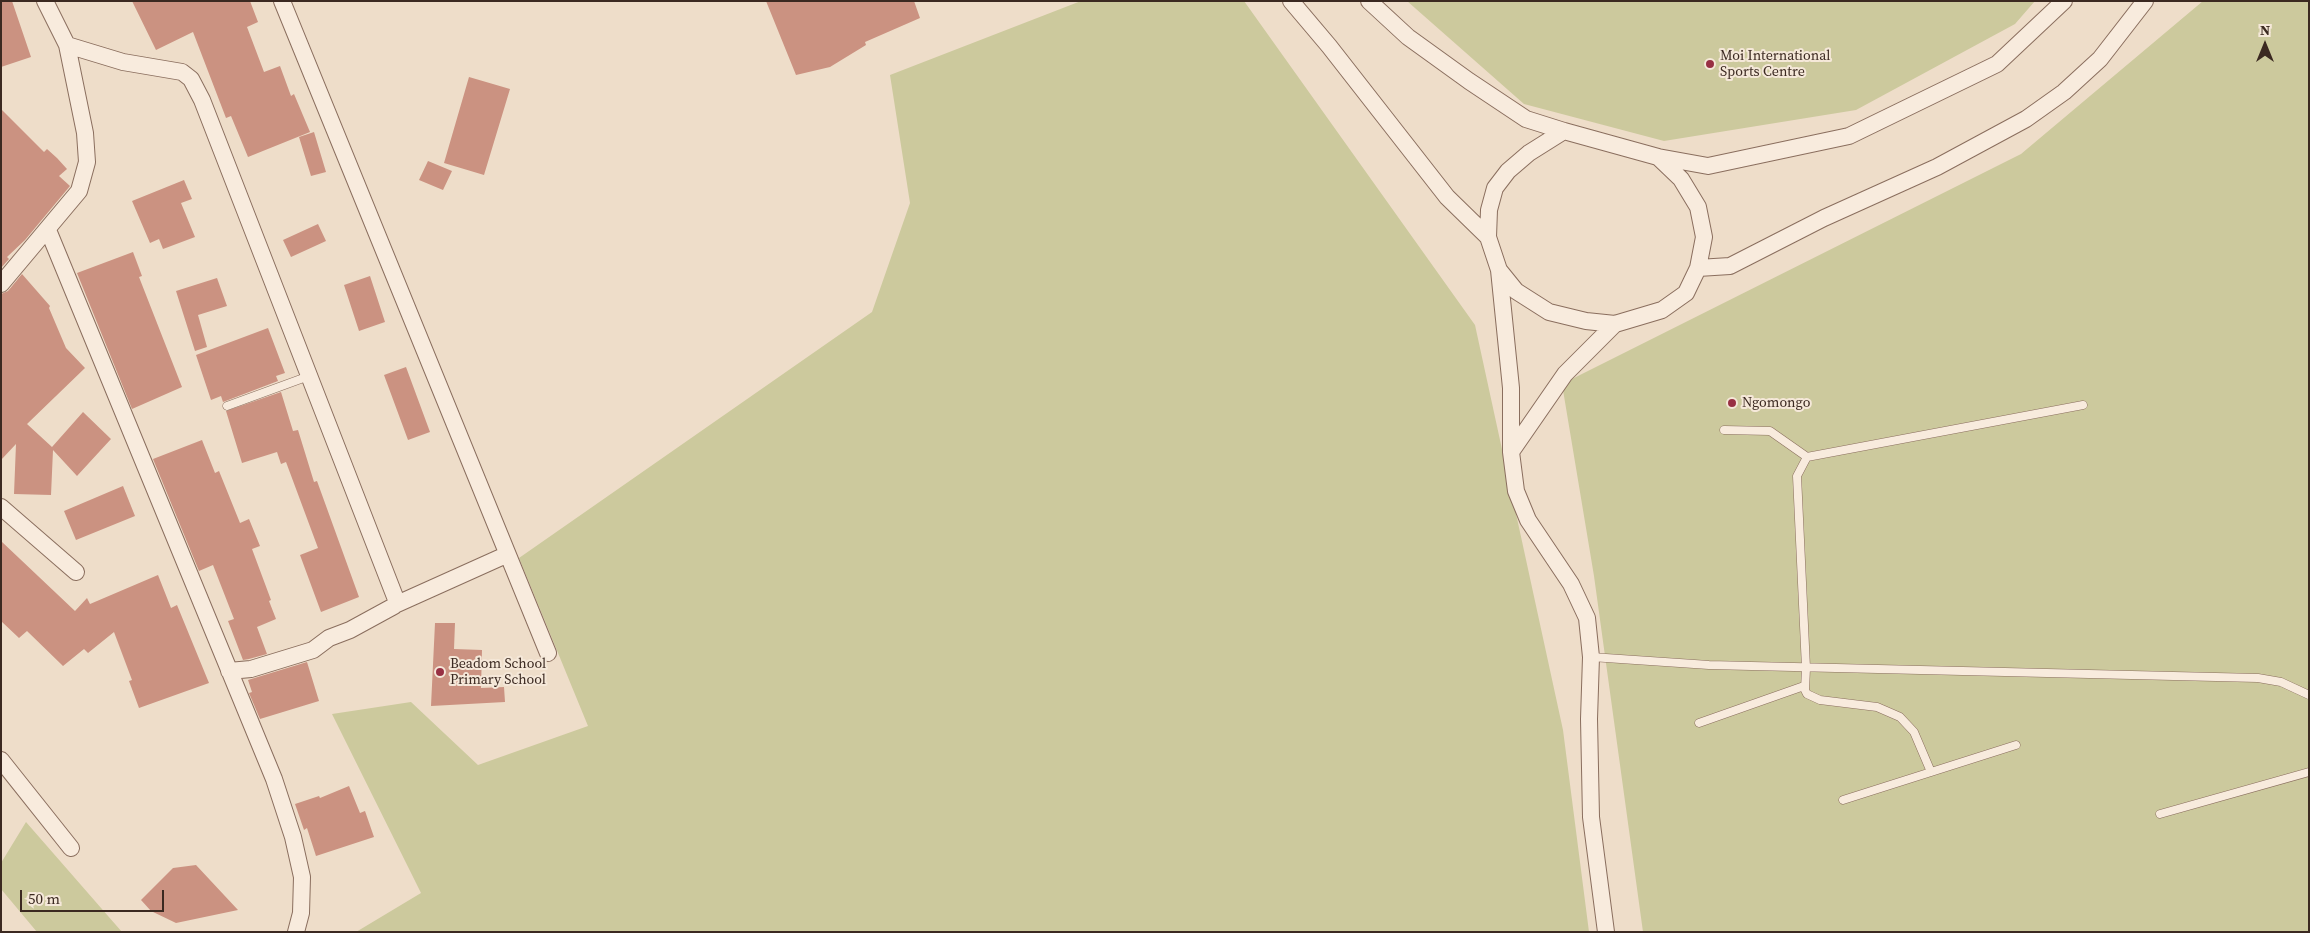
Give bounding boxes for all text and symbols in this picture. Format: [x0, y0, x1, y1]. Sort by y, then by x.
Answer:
north arrow [2240, 20, 2290, 70]
text: N [2260, 20, 2270, 40]
place label: Moi International Sports Centre [1720, 48, 1830, 80]
marker: Moi International Sports Centre [1704, 58, 1716, 70]
place label: Ngomongo [1742, 395, 1810, 411]
marker: Ngomongo [1726, 397, 1738, 409]
place label: Beadom School Primary School [450, 656, 546, 689]
marker: Beadom School Primary School [434, 666, 446, 678]
scale bar [22, 880, 166, 912]
text: 50 m [28, 888, 60, 909]

